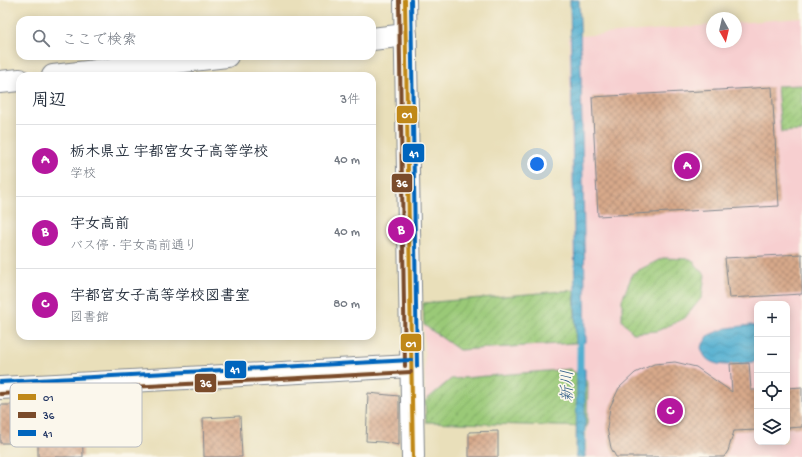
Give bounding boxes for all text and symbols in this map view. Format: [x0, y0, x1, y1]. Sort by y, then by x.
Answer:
north arrow [706, 12, 742, 48]
search box [16, 16, 376, 60]
icon: search [30, 27, 52, 49]
text: ここで検索 [62, 32, 137, 50]
text: 周辺 [32, 92, 66, 112]
text: 3件 [340, 93, 360, 108]
line badge: 01 [396, 105, 418, 124]
text: 01 [402, 110, 412, 122]
line badge: 41 [402, 143, 425, 163]
text: 栃木県立 宇都宮女子高等学校 [70, 144, 269, 162]
text: 41 [408, 149, 419, 161]
pin: A [674, 151, 700, 181]
text: A [41, 153, 49, 168]
text: 40 m [334, 153, 360, 168]
your location [527, 154, 547, 174]
text: 学校 [70, 167, 96, 182]
line badge: 36 [391, 173, 413, 193]
text: 36 [395, 179, 408, 191]
pin: B [388, 215, 414, 245]
text: 宇女高前 [70, 216, 130, 234]
text: B [42, 225, 48, 240]
text: 40 m [334, 225, 360, 240]
text: バス停 · 宇女高前通り [70, 239, 197, 254]
text: 宇都宮女子高等学校図書室 [70, 288, 250, 306]
text: C [41, 297, 49, 312]
text: 80 m [333, 297, 360, 312]
map controls [754, 301, 790, 445]
button: + [754, 301, 790, 337]
text: 図書館 [70, 311, 109, 326]
line badge: 01 [400, 333, 422, 352]
button: − [754, 337, 790, 373]
text: 01 [406, 339, 416, 351]
line badge: 41 [224, 360, 247, 379]
text: 41 [229, 365, 240, 377]
water label: 新川 [559, 370, 579, 402]
line badge: 36 [194, 373, 217, 393]
button: locate [754, 373, 790, 409]
text: 36 [199, 379, 212, 391]
legend [10, 383, 142, 447]
text: 01 [43, 393, 54, 405]
pin: C [657, 396, 683, 426]
button: layers [754, 409, 790, 445]
text: 36 [42, 411, 55, 423]
text: 41 [43, 429, 53, 441]

